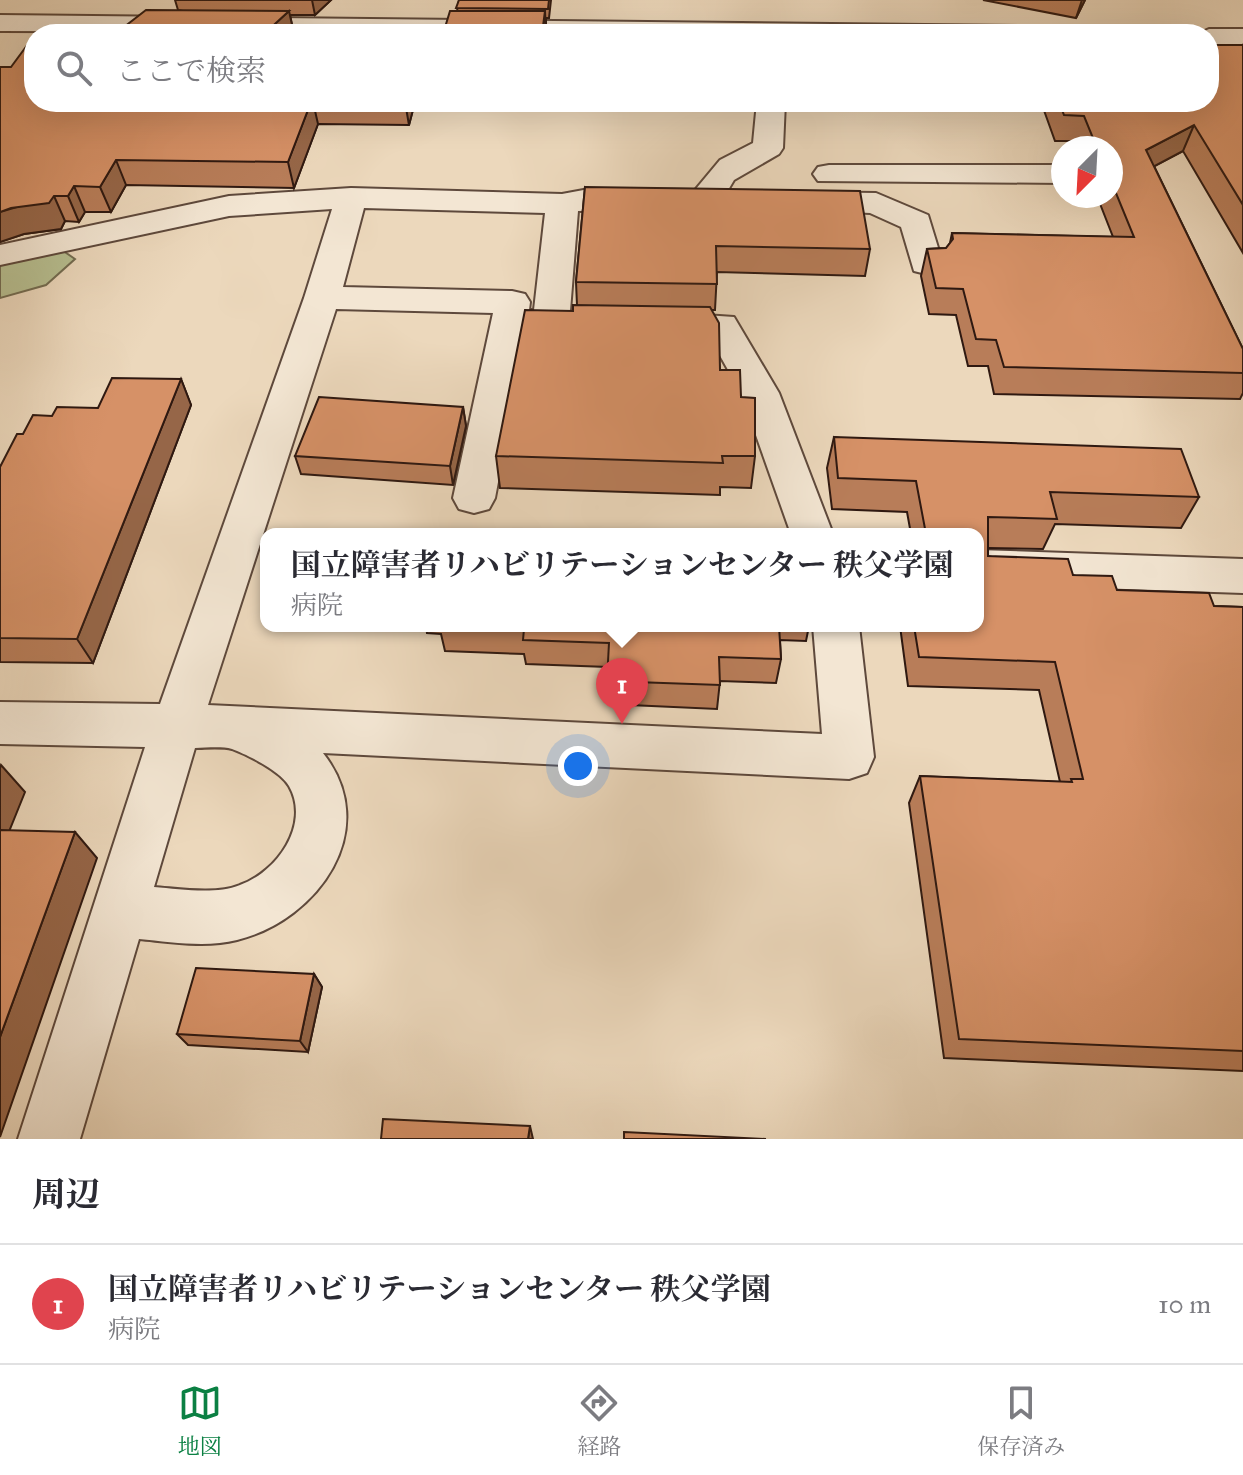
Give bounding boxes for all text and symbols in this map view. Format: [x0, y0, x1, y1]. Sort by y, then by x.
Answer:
search box [24, 24, 1219, 112]
icon: search [52, 46, 96, 90]
text: ここで検索 [116, 53, 266, 89]
north arrow [1051, 136, 1123, 208]
popup [260, 528, 984, 632]
text: 国立障害者リハビリテーションセンター 秩父学園 [291, 547, 953, 583]
text: 病院 [291, 589, 343, 621]
pin: 1 [596, 658, 648, 724]
your location [558, 746, 598, 786]
text: 周辺 [32, 1174, 100, 1215]
text: 国立障害者リハビリテーションセンター 秩父学園 [108, 1271, 771, 1307]
text: 1 [53, 1288, 63, 1320]
text: 10 m [1158, 1288, 1211, 1320]
text: 病院 [108, 1313, 160, 1345]
tab: 地図 [178, 1381, 222, 1460]
tab: 経路 [577, 1381, 621, 1460]
tab: 保存済み [977, 1381, 1065, 1460]

